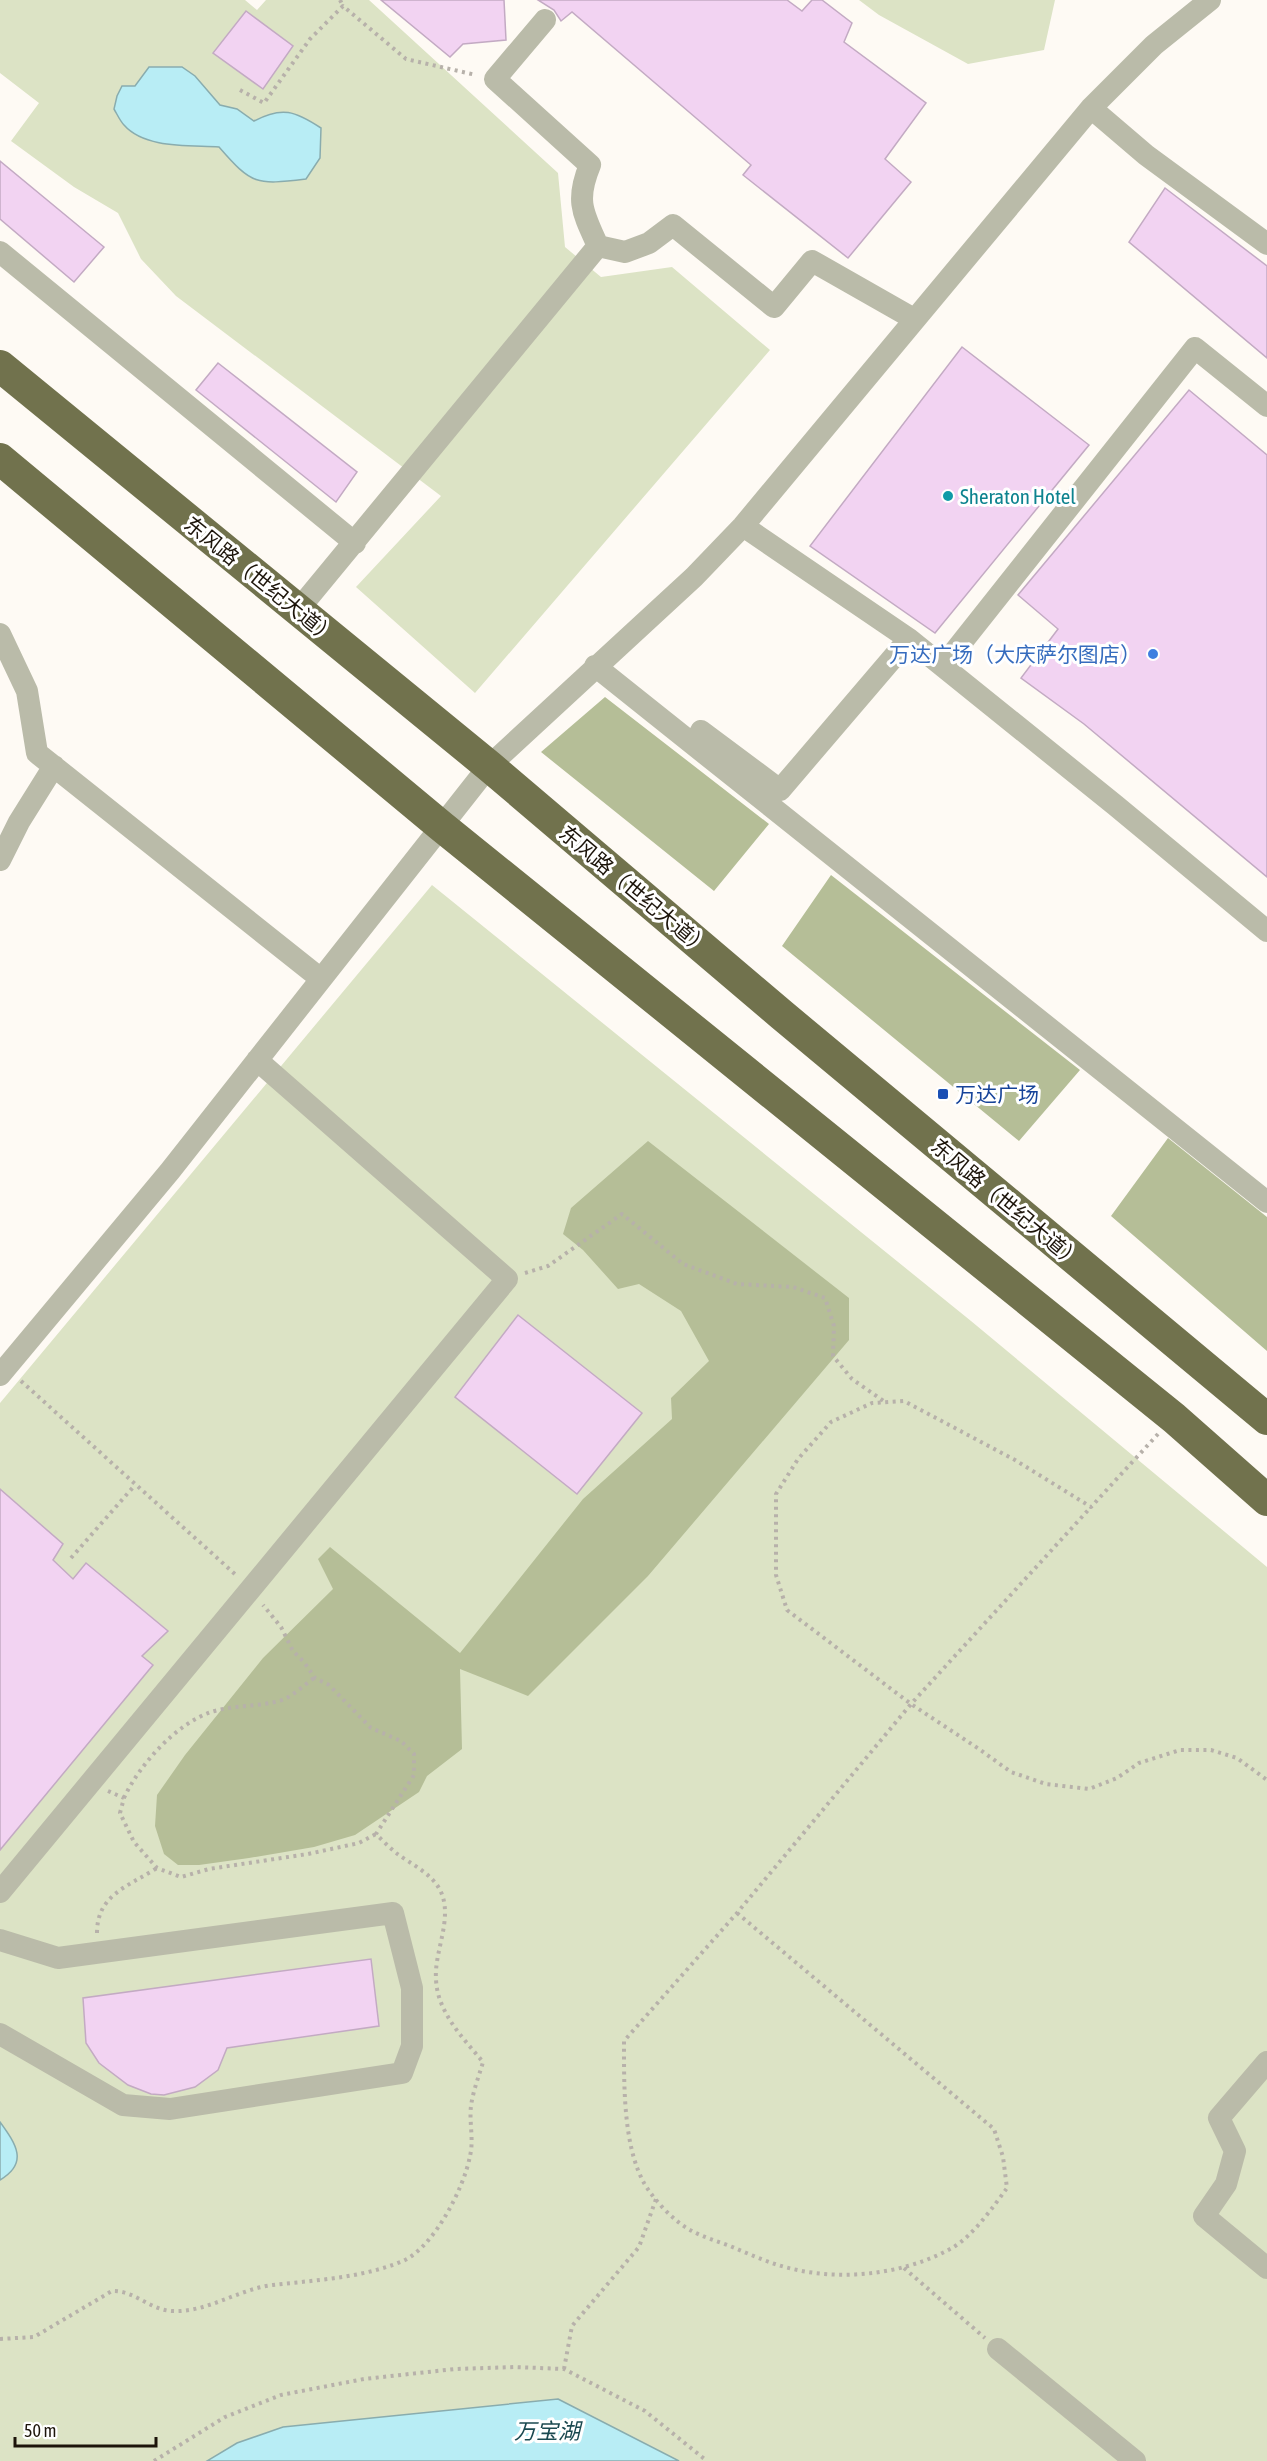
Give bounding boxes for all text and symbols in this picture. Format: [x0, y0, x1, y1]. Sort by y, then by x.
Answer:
place label: Sheraton Hotel [960, 484, 1076, 508]
marker: Sheraton Hotel [941, 489, 955, 503]
street label: 东风路（世纪大道） [180, 511, 342, 649]
place label: 万达广场（大庆萨尔图店） [889, 642, 1141, 666]
marker: 万达广场（大庆萨尔图店） [1146, 647, 1160, 661]
street label: 东风路（世纪大道） [555, 820, 715, 960]
place label: 万达广场 [955, 1082, 1039, 1106]
marker: 万达广场 [936, 1087, 950, 1101]
street label: 东风路（世纪大道） [927, 1133, 1087, 1273]
scale bar [15, 2410, 156, 2448]
water label: 万宝湖 [514, 2418, 583, 2444]
text: 50 m [24, 2420, 56, 2441]

